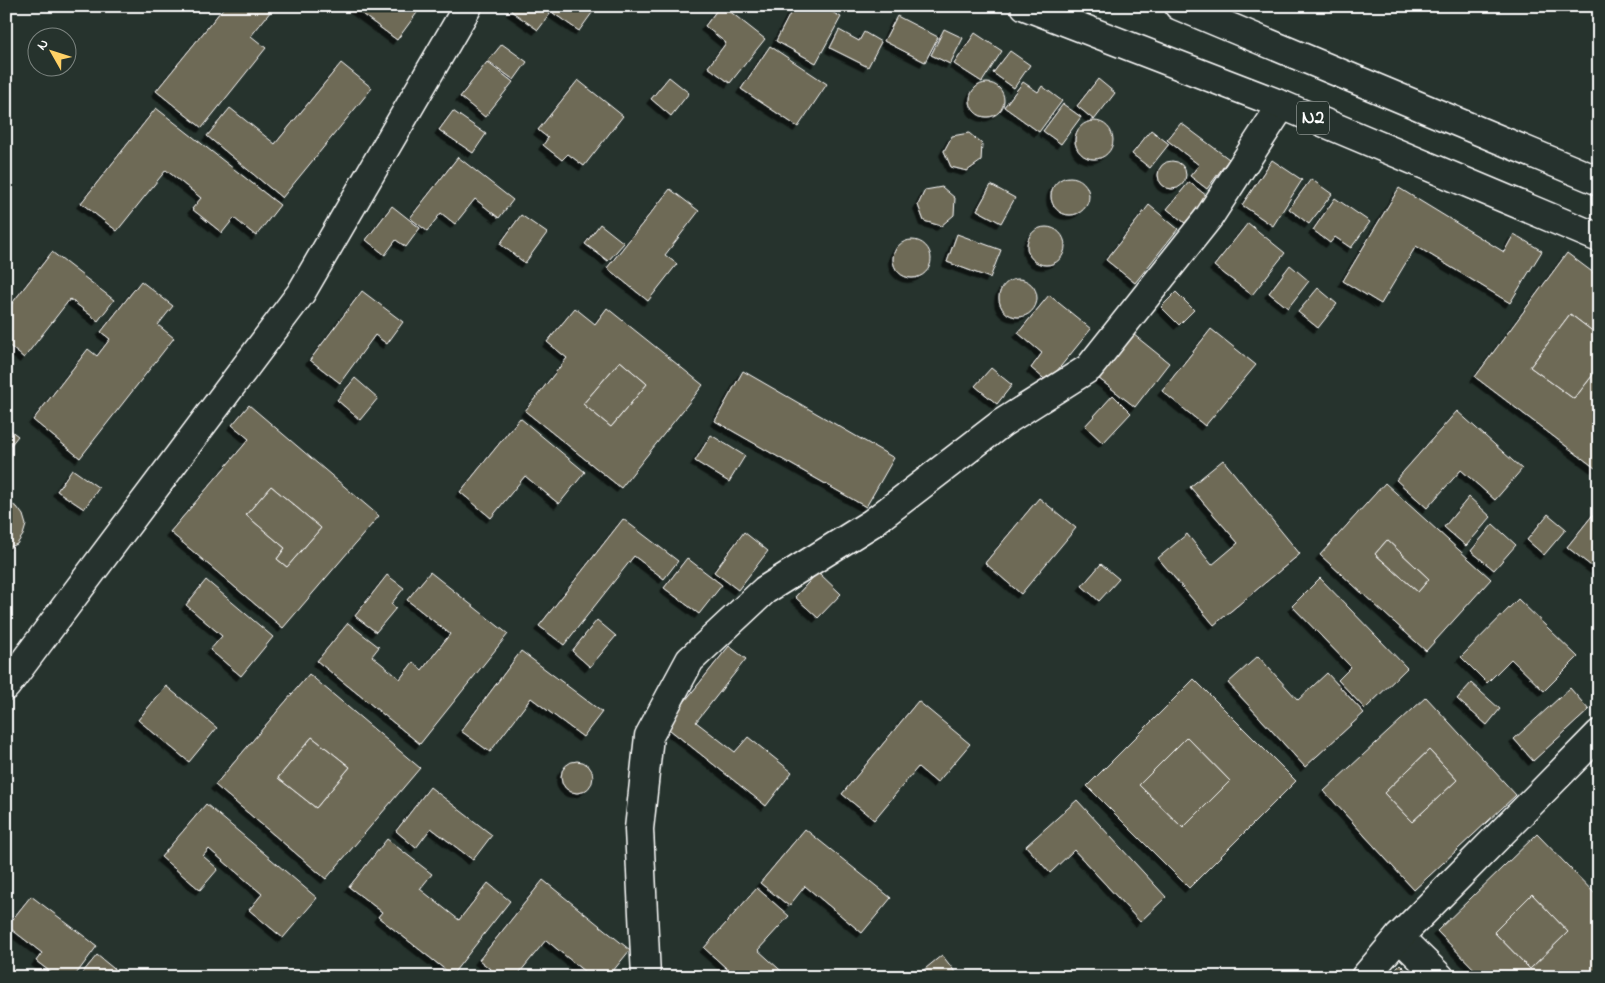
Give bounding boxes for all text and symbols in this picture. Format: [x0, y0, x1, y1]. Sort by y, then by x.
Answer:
north arrow [28, 28, 78, 78]
text: N [32, 34, 54, 55]
road number: N2 [1297, 102, 1329, 134]

